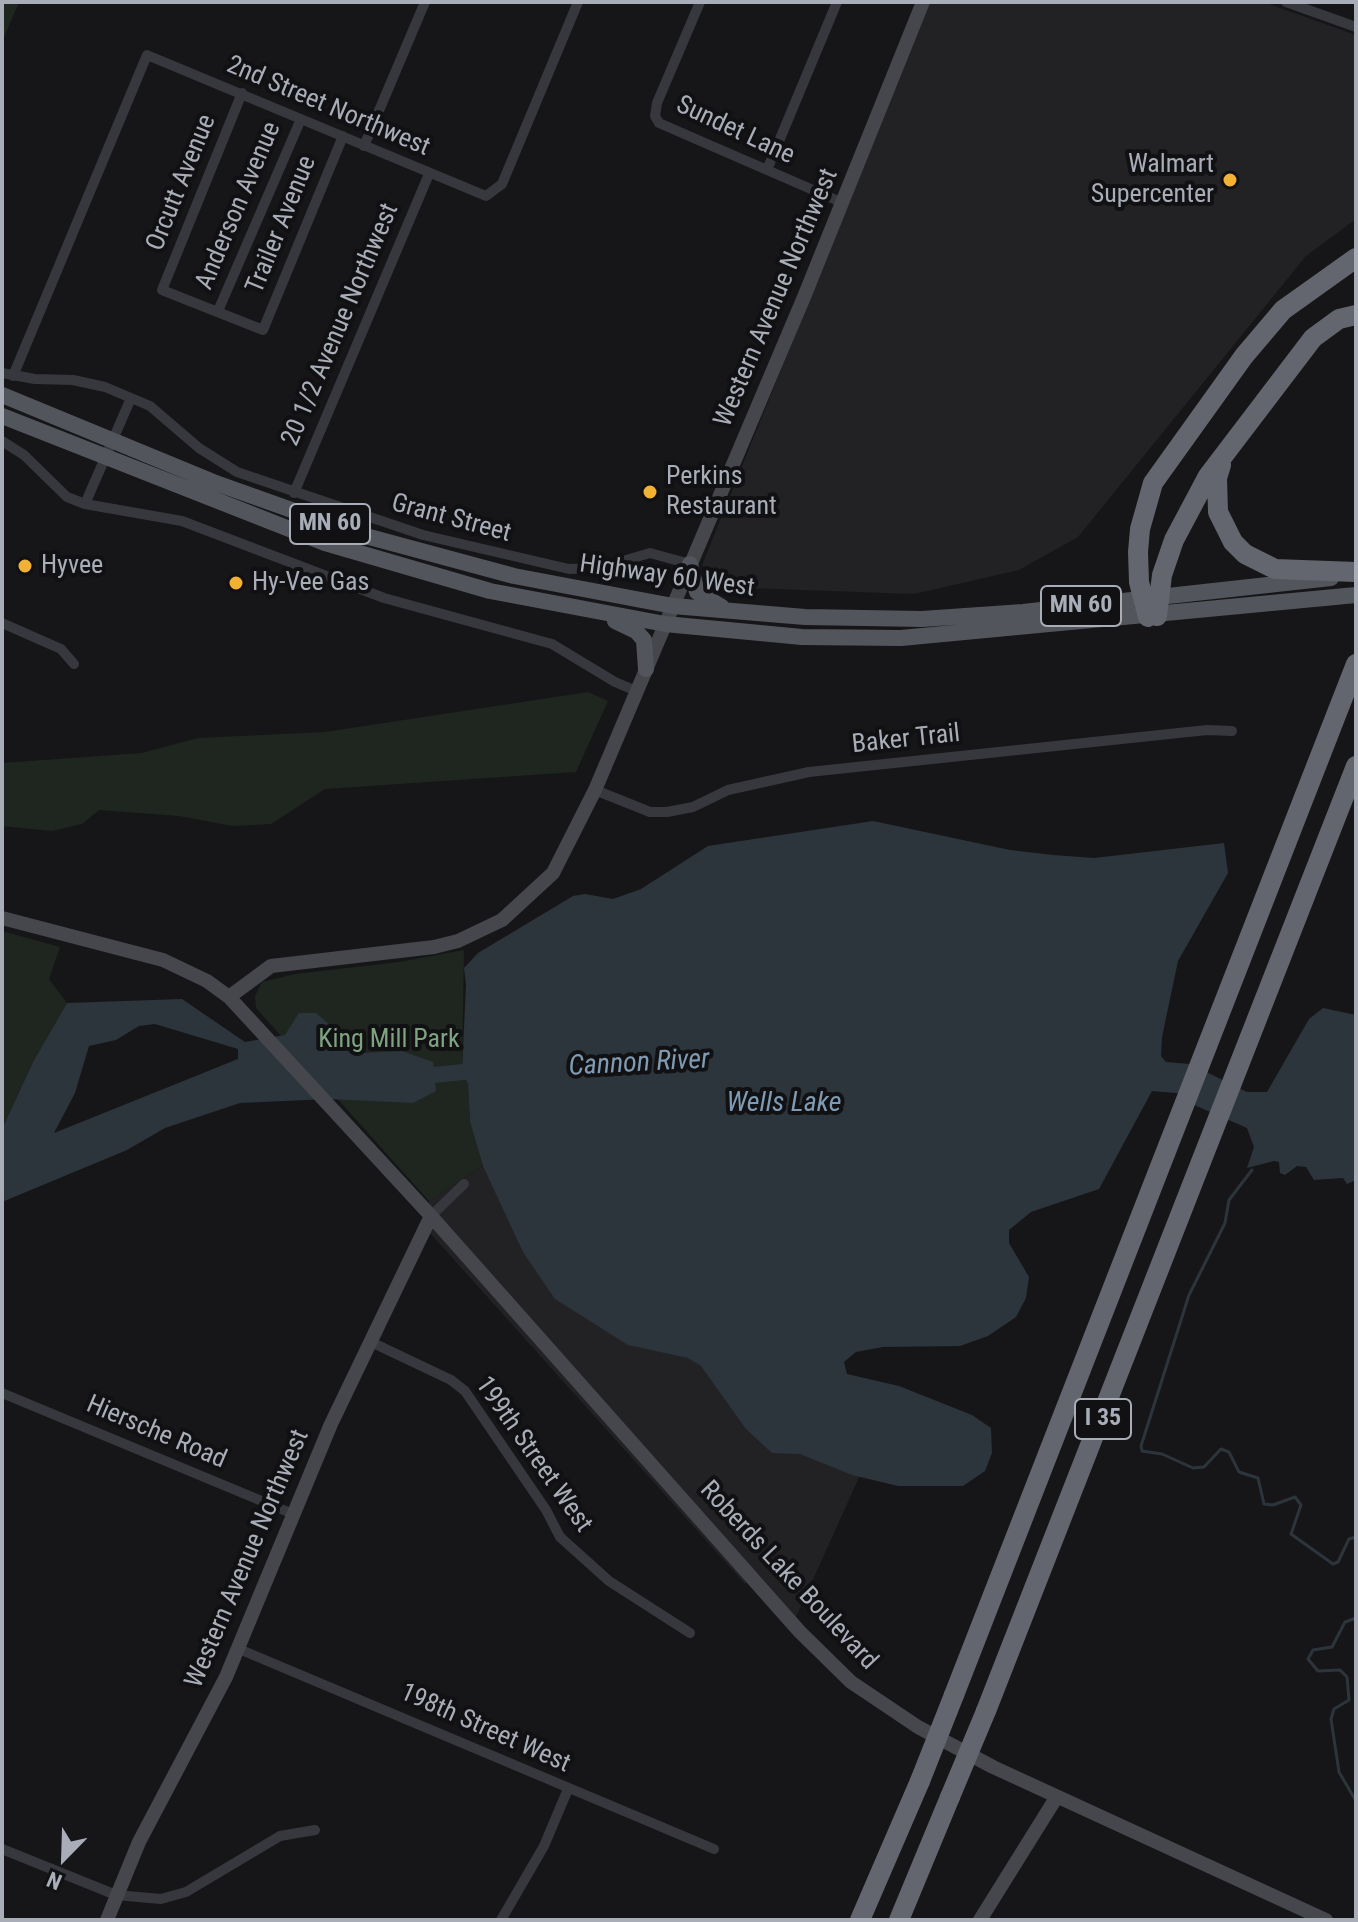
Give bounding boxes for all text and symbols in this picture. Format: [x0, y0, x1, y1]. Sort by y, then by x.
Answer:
street label: 2nd Street Northwest [222, 50, 434, 164]
street label: Sundet Lane [671, 90, 799, 172]
street label: Orcutt Avenue [141, 110, 223, 256]
street label: Anderson Avenue [190, 118, 288, 294]
place label: Walmart Supercenter [1091, 149, 1214, 210]
street label: Trailer Avenue [240, 152, 324, 298]
street label: Western Avenue Northwest [708, 164, 846, 432]
marker: Walmart Supercenter [1221, 171, 1239, 189]
street label: 20 1/2 Avenue Northwest [276, 199, 406, 451]
place label: Perkins Restaurant [666, 461, 777, 522]
marker: Perkins Restaurant [641, 483, 659, 501]
street label: Grant Street [388, 488, 514, 550]
road number: MN 60 [290, 504, 370, 544]
street label: Highway 60 West [578, 549, 756, 605]
place label: Hyvee [41, 550, 103, 582]
marker: Hyvee [16, 557, 34, 575]
place label: Hy-Vee Gas [252, 567, 369, 599]
marker: Hy-Vee Gas [227, 574, 245, 592]
road number: MN 60 [1041, 586, 1121, 626]
street label: Baker Trail [850, 719, 962, 761]
park label: King Mill Park [318, 1024, 460, 1056]
water label: Cannon River [568, 1044, 710, 1084]
water label: Wells Lake [727, 1087, 841, 1121]
street label: 199th Street West [468, 1371, 598, 1539]
street label: Hiersche Road [81, 1390, 231, 1476]
road number: I 35 [1075, 1399, 1131, 1439]
street label: Western Avenue Northwest [179, 1425, 317, 1693]
street label: Roberds Lake Boulevard [693, 1475, 883, 1677]
street label: 198th Street West [395, 1678, 575, 1780]
north arrow [24, 1818, 104, 1898]
text: N [43, 1866, 66, 1895]

